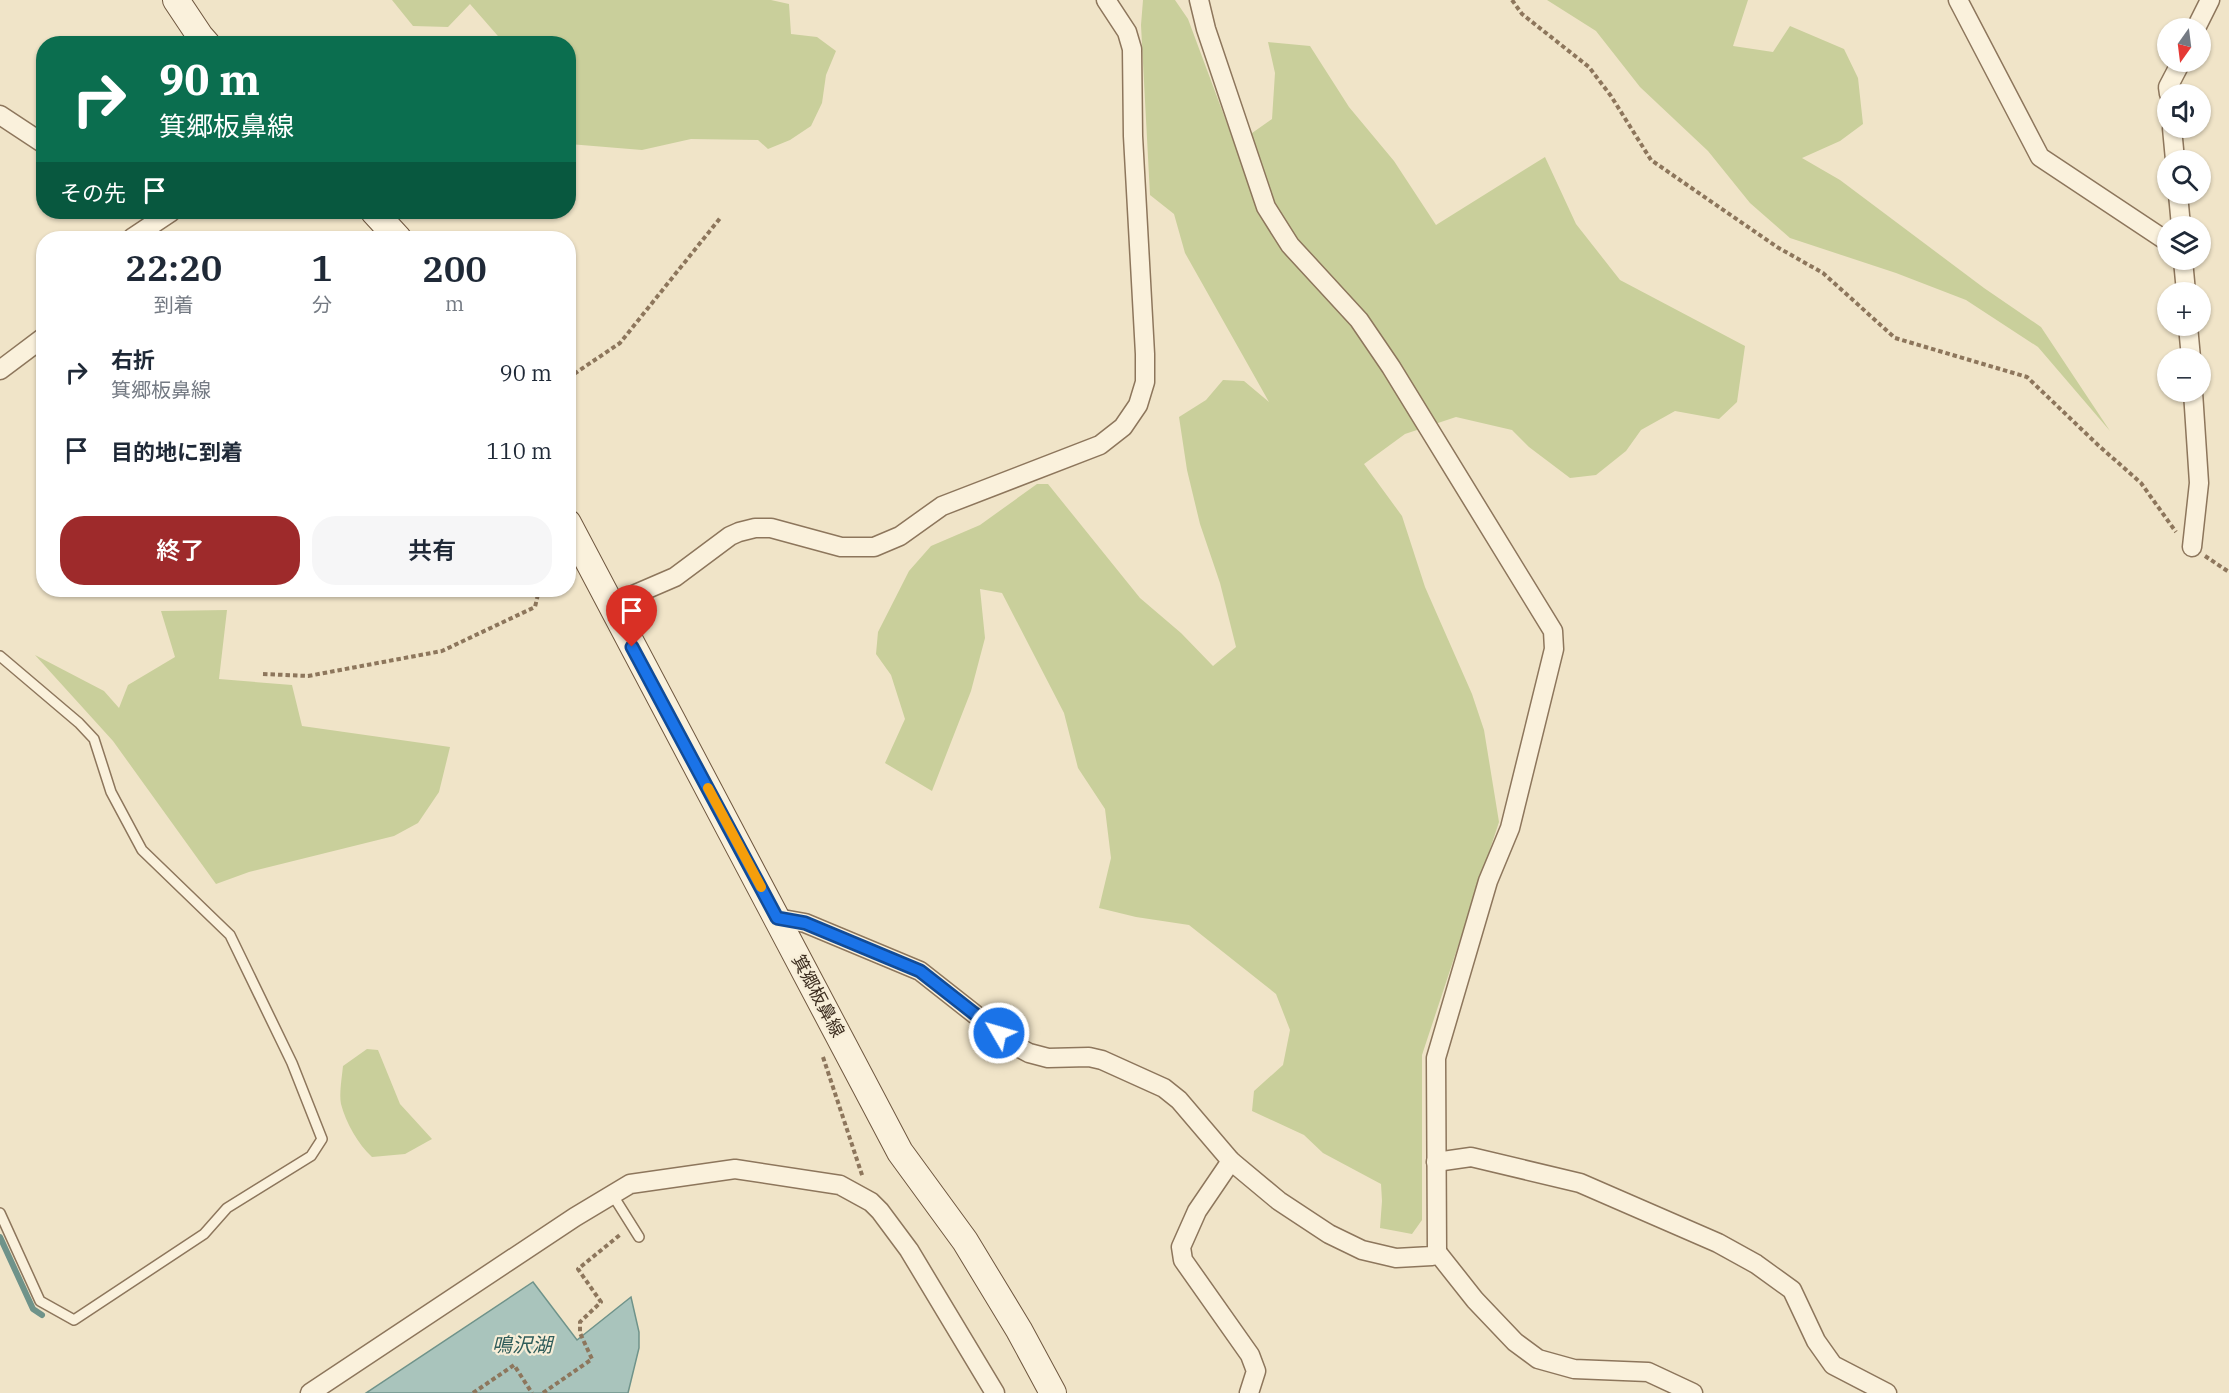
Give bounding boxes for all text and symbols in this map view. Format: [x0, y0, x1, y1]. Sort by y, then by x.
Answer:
north arrow [2157, 18, 2211, 72]
map controls [2157, 18, 2211, 402]
text: 90 m [159, 52, 260, 107]
icon: right [60, 60, 138, 138]
button: sound [2157, 84, 2211, 138]
text: 箕郷板鼻線 [159, 108, 294, 143]
button: search [2157, 150, 2211, 204]
icon: arrive [138, 174, 171, 207]
text: その先 [60, 178, 126, 207]
button: layers [2157, 216, 2211, 270]
text: 22:20 [125, 244, 222, 291]
text: 1 [311, 244, 333, 291]
text: 200 [422, 245, 487, 292]
button: + [2157, 282, 2211, 336]
text: m [445, 290, 464, 317]
text: 到着 [154, 291, 194, 318]
text: 分 [312, 291, 332, 318]
text: 右折 [111, 345, 155, 374]
button: − [2157, 348, 2211, 402]
icon: right [60, 356, 93, 389]
text: 90 m [500, 358, 552, 387]
text: 箕郷板鼻線 [111, 376, 211, 403]
icon: arrive [60, 434, 93, 467]
text: 110 m [486, 436, 552, 465]
text: 目的地に到着 [111, 437, 243, 466]
button: 終了 [60, 516, 300, 585]
button: 共有 [312, 516, 552, 585]
pin [606, 585, 657, 647]
icon: arrive [615, 594, 648, 627]
street label: 箕郷板鼻線 [787, 951, 850, 1041]
position arrow [967, 1001, 1031, 1065]
water label: 鳴沢湖 [492, 1331, 555, 1358]

